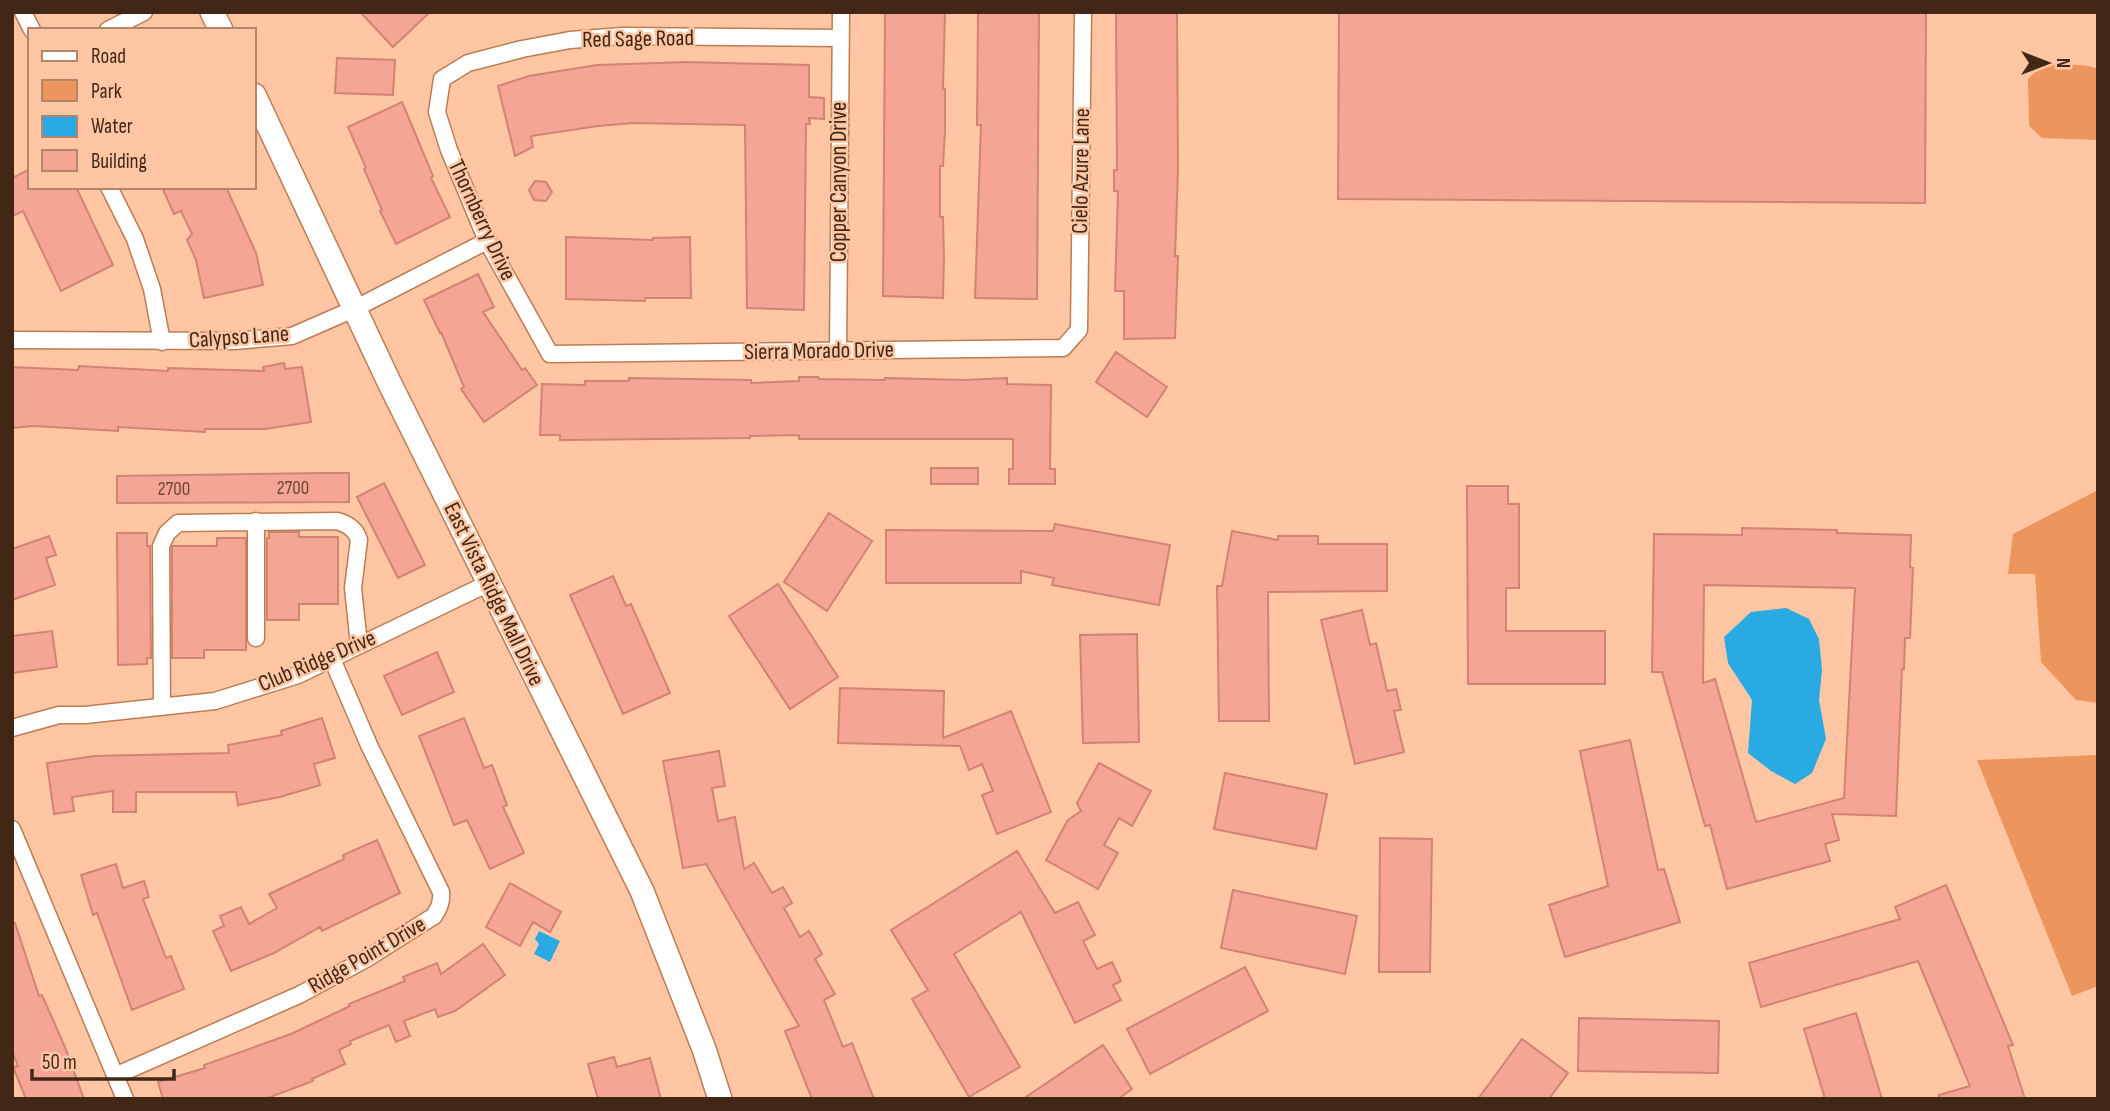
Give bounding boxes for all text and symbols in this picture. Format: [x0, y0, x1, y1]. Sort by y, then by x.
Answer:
street label: Red Sage Road [582, 24, 694, 54]
legend [28, 28, 256, 189]
north arrow [2012, 28, 2082, 98]
text: Road [91, 44, 126, 69]
text: N [2051, 58, 2074, 68]
text: Park [91, 79, 122, 104]
street label: Copper Canyon Drive [825, 102, 853, 262]
street label: Cielo Azure Lane [1066, 108, 1096, 234]
text: Water [91, 114, 133, 139]
text: Building [91, 149, 147, 174]
street label: Thornberry Drive [442, 155, 522, 285]
street label: Calypso Lane [188, 320, 290, 354]
street label: Sierra Morado Drive [744, 336, 894, 366]
house number: 2700 [277, 477, 309, 500]
house number: 2700 [158, 478, 190, 501]
street label: East Vista Ridge Mall Drive [437, 498, 551, 690]
street label: Club Ridge Drive [254, 624, 380, 698]
street label: Ridge Point Drive [303, 910, 431, 1000]
scale bar [32, 1038, 173, 1082]
text: 50 m [42, 1050, 77, 1075]

